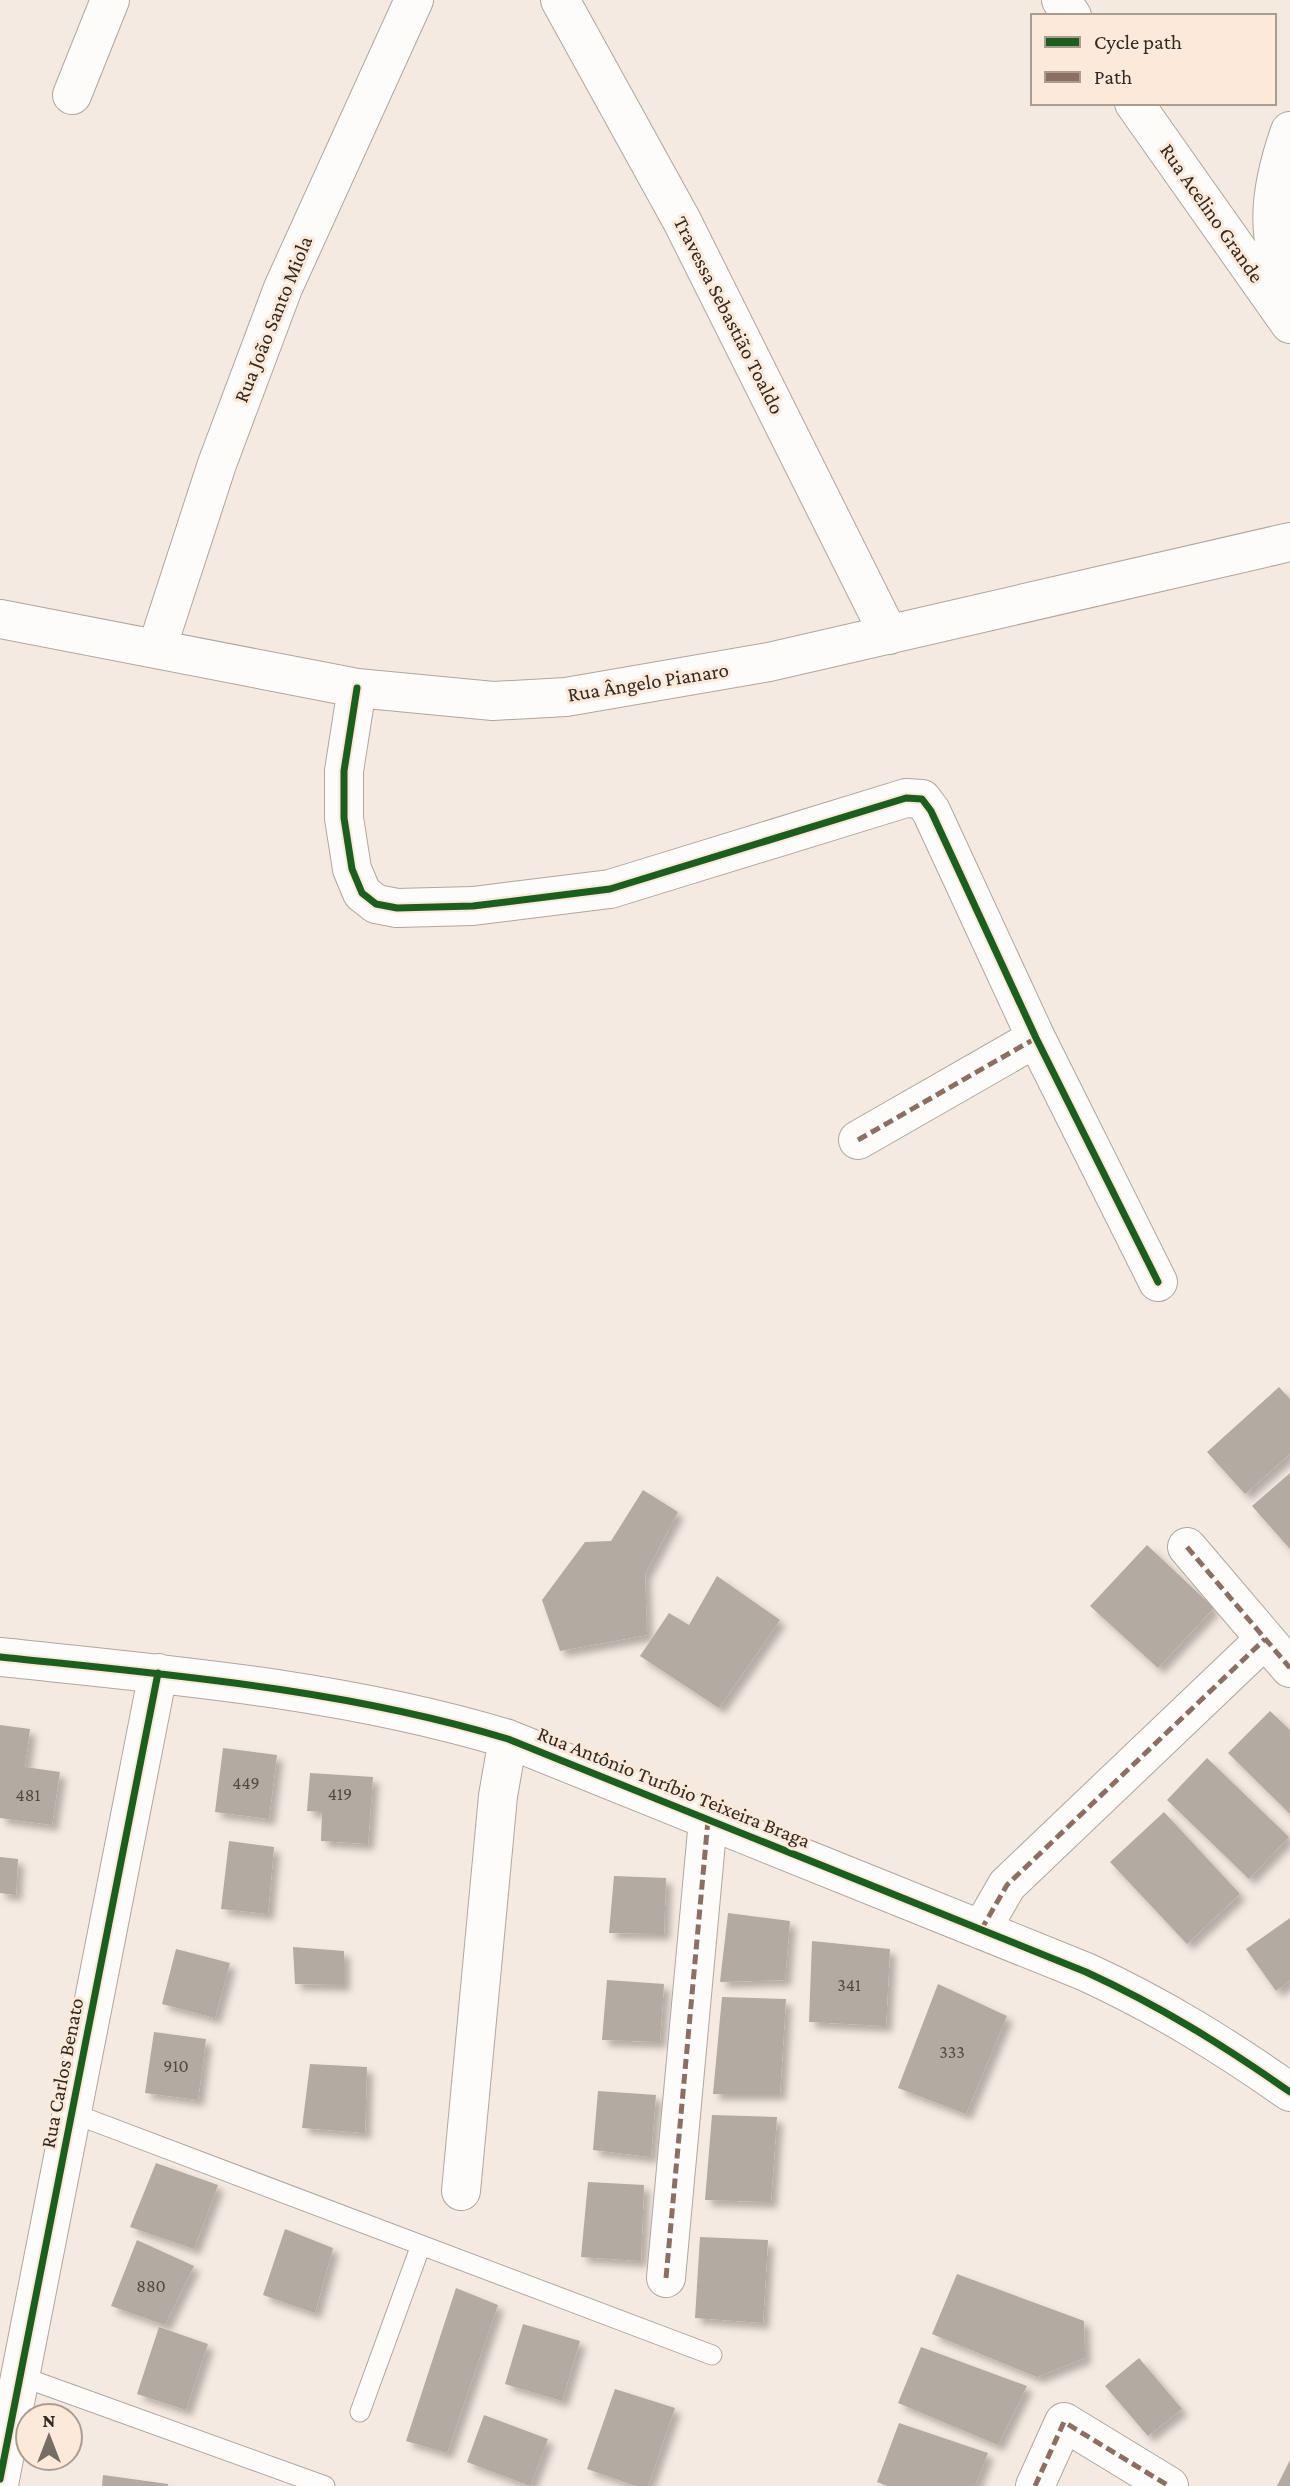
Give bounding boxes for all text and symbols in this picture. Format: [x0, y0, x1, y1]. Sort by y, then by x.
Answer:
legend [1031, 14, 1276, 105]
text: Cycle path [1094, 30, 1182, 54]
text: Path [1094, 65, 1132, 89]
street label: Rua Acelino Grande [1155, 139, 1269, 287]
street label: Travessa Sebastião Toaldo [669, 212, 789, 418]
street label: Rua João Santo Miola [229, 232, 317, 406]
street label: Rua Ângelo Pianaro [566, 657, 730, 707]
street label: Rua Antônio Turíbio Teixeira Braga [534, 1721, 814, 1853]
house number: 449 [232, 1773, 260, 1793]
house number: 419 [328, 1784, 352, 1804]
house number: 481 [16, 1785, 40, 1805]
house number: 341 [837, 1975, 861, 1995]
street label: Rua Carlos Benato [36, 1996, 88, 2150]
house number: 333 [939, 2042, 965, 2062]
house number: 910 [163, 2056, 189, 2076]
house number: 880 [136, 2276, 166, 2296]
north arrow [14, 2402, 84, 2472]
text: N [43, 2410, 56, 2431]

